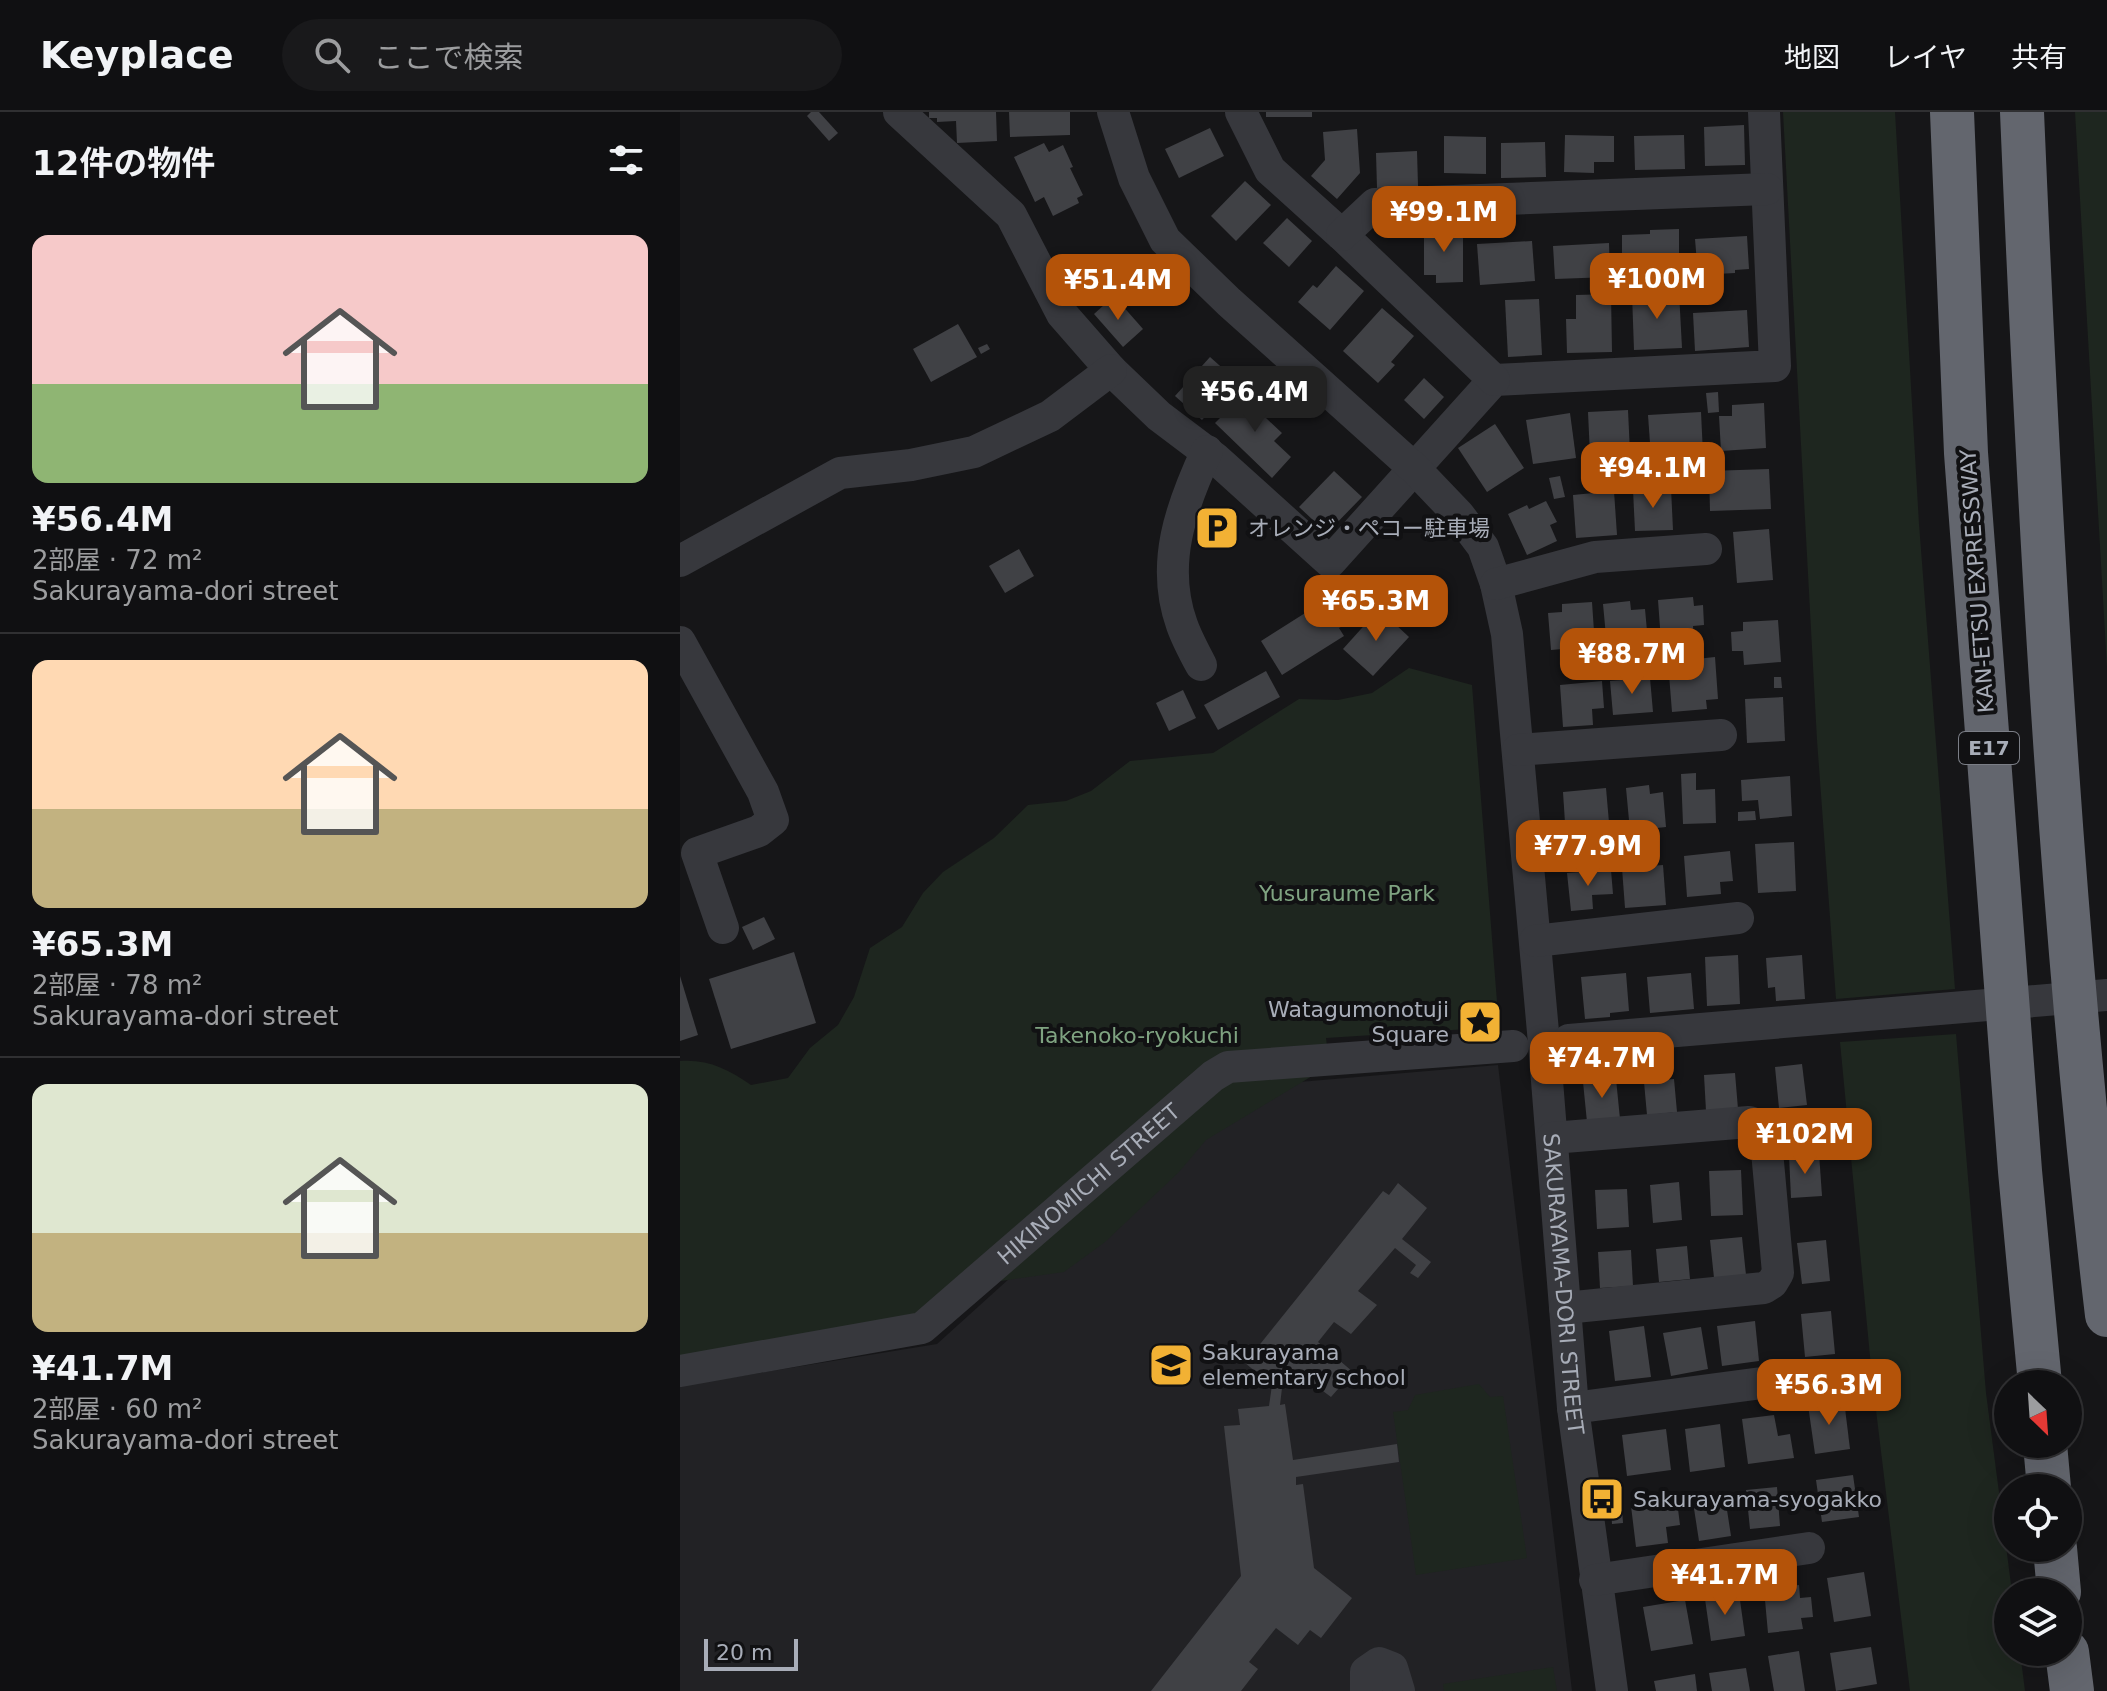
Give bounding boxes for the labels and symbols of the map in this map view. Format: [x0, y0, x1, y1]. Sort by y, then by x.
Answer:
pin: ¥99.1M [1379, 186, 1509, 254]
pin: ¥100M [1601, 253, 1713, 321]
pin: ¥51.4M [1053, 254, 1183, 322]
pin: ¥56.4M [1190, 366, 1320, 434]
pin: ¥94.1M [1588, 442, 1718, 510]
street label: KAN-ETSU EXPRESSWAY [1955, 448, 1999, 714]
parking icon: オレンジ・ペコー駐車場 [1193, 504, 1241, 552]
place label: オレンジ・ペコー駐車場 [1248, 516, 1490, 541]
pin: ¥65.3M [1311, 575, 1441, 643]
pin: ¥88.7M [1567, 628, 1697, 696]
road number: E17 [1959, 732, 2019, 764]
pin: ¥77.9M [1523, 820, 1653, 888]
park label: Yusuraume Park [1258, 881, 1435, 906]
place label: Watagumonotuji Square [1268, 997, 1449, 1047]
place icon: Watagumonotuji Square [1456, 998, 1504, 1046]
park label: Takenoko-ryokuchi [1034, 1023, 1239, 1048]
pin: ¥74.7M [1537, 1032, 1667, 1100]
street label: HIKINOMICHI STREET [992, 1098, 1185, 1269]
pin: ¥102M [1749, 1108, 1861, 1176]
street label: SAKURAYAMA-DORI STREET [1539, 1132, 1589, 1437]
place label: Sakurayama elementary school [1202, 1340, 1406, 1390]
school or university icon: Sakurayama elementary school [1147, 1341, 1195, 1389]
pin: ¥56.3M [1764, 1359, 1894, 1427]
north arrow [1994, 1370, 2082, 1458]
bus stop icon: Sakurayama-syogakko [1578, 1475, 1626, 1523]
place label: Sakurayama-syogakko [1633, 1487, 1882, 1512]
pin: ¥41.7M [1660, 1549, 1790, 1617]
scale bar [704, 1635, 798, 1671]

